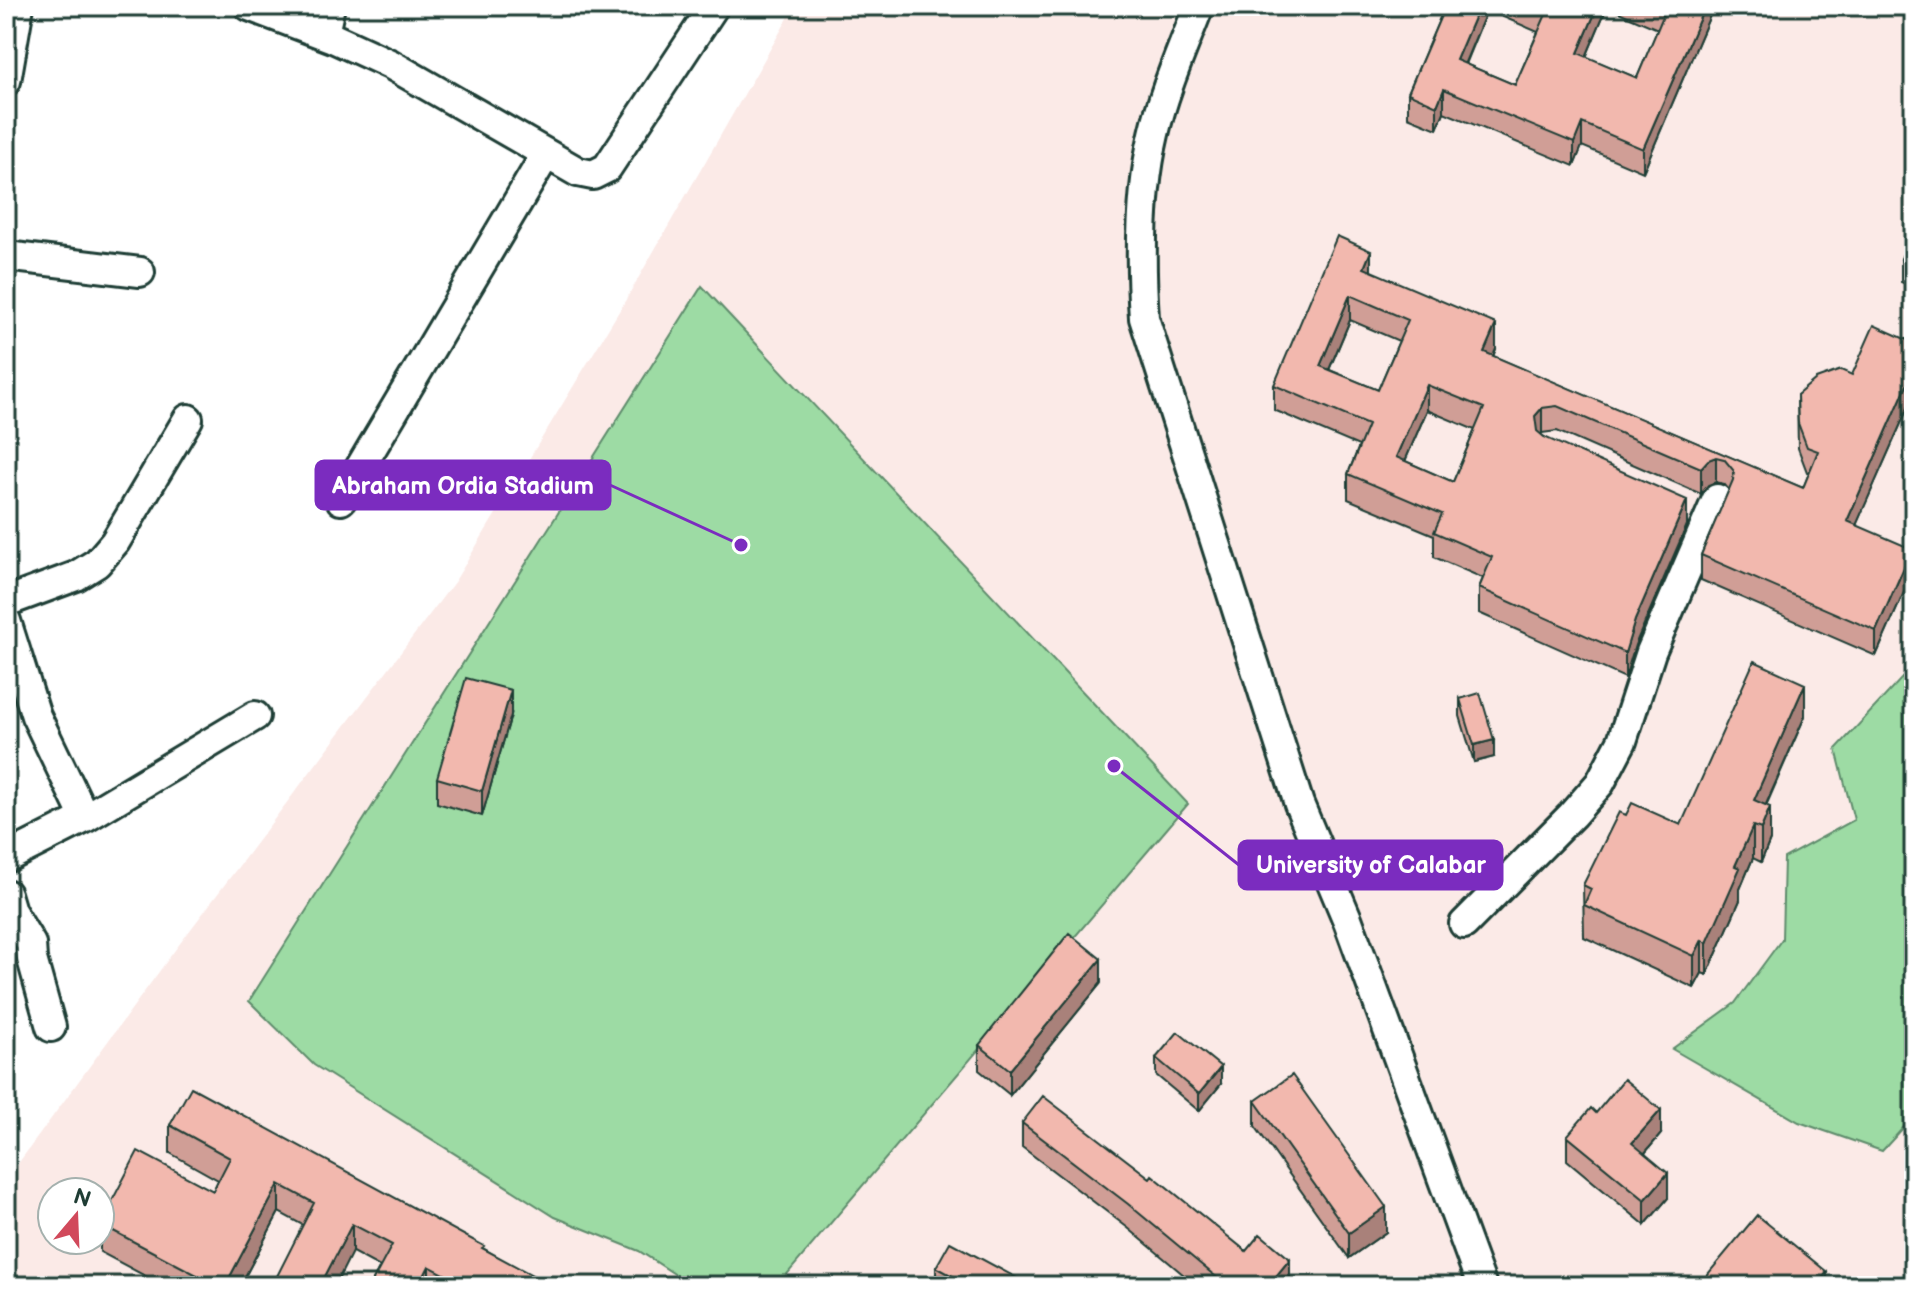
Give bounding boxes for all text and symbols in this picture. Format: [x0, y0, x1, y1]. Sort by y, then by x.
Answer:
callout: Abraham Ordia Stadium [316, 461, 610, 509]
text: Abraham Ordia Stadium [331, 472, 594, 501]
callout: University of Calabar [1239, 841, 1502, 889]
text: University of Calabar [1256, 851, 1486, 880]
north arrow [36, 1176, 116, 1256]
text: N [70, 1183, 94, 1214]

